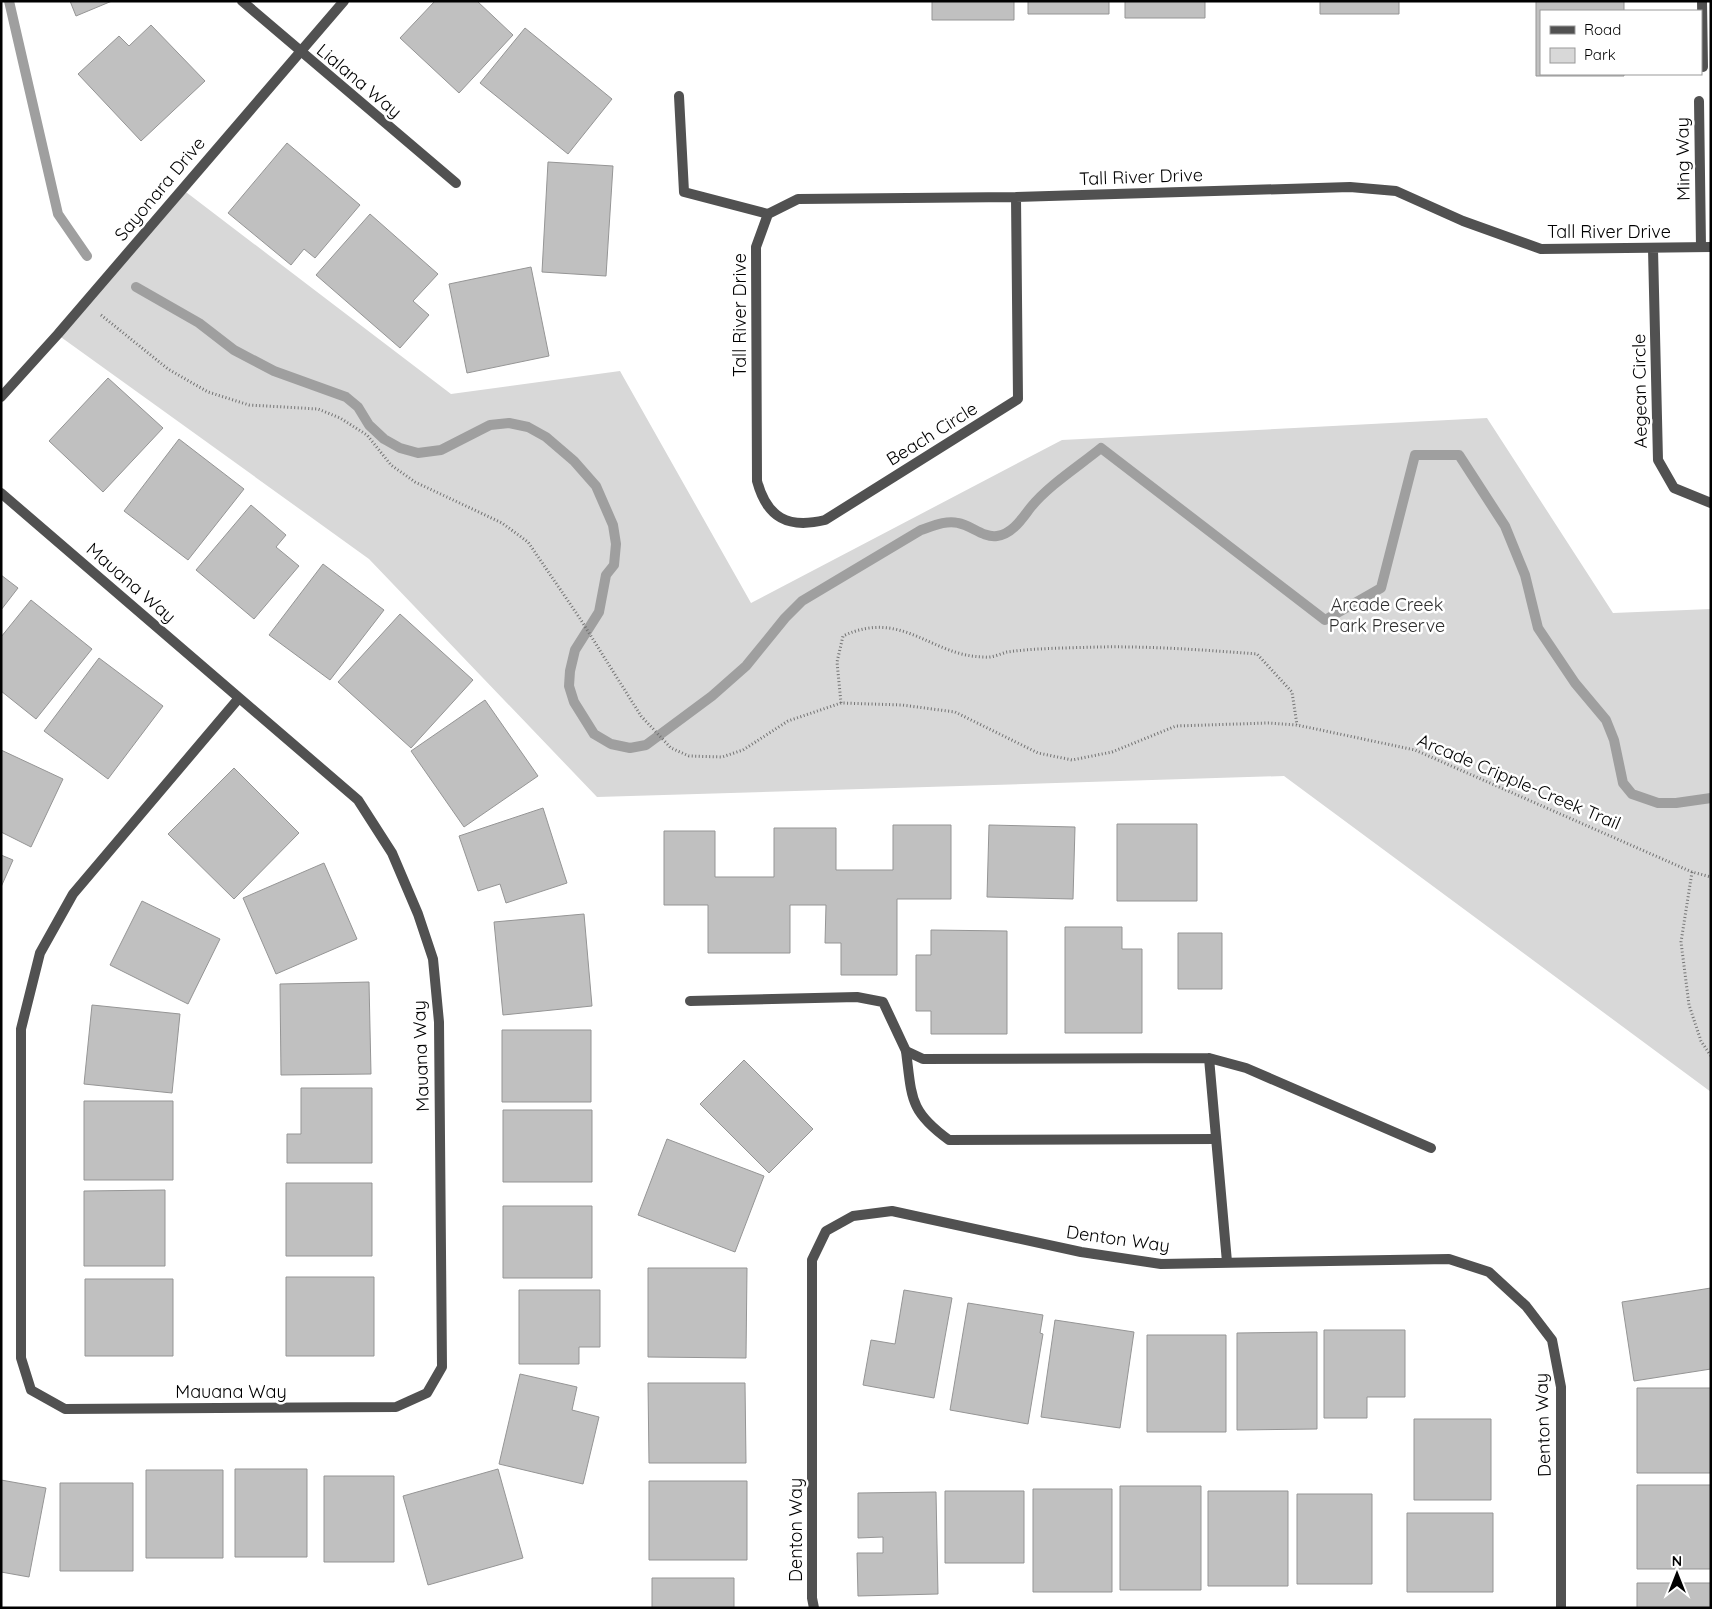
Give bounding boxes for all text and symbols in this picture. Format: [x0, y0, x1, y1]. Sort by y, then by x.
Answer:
legend [1540, 10, 1702, 75]
text: Road [1584, 20, 1621, 39]
street label: Lialana Way [312, 38, 407, 123]
text: Park [1584, 45, 1616, 64]
street label: Ming Way [1670, 117, 1695, 201]
street label: Sayonara Drive [109, 132, 210, 246]
street label: Tall River Drive [1079, 163, 1203, 190]
street label: Tall River Drive [1547, 220, 1671, 243]
street label: Tall River Drive [728, 253, 751, 377]
street label: Aegean Circle [1627, 333, 1652, 449]
street label: Beach Circle [882, 397, 981, 471]
street label: Mauana Way [82, 537, 181, 628]
park label: Arcade Creek Park Preserve [1329, 593, 1445, 637]
street label: Arcade Cripple-Creek Trail [1414, 728, 1624, 835]
street label: Mauana Way [407, 1000, 434, 1112]
street label: Denton Way [1065, 1220, 1171, 1257]
street label: Denton Way [1529, 1373, 1556, 1478]
street label: Mauana Way [175, 1380, 287, 1403]
street label: Denton Way [784, 1478, 807, 1582]
north arrow [1652, 1549, 1702, 1599]
text: N [1672, 1552, 1682, 1570]

